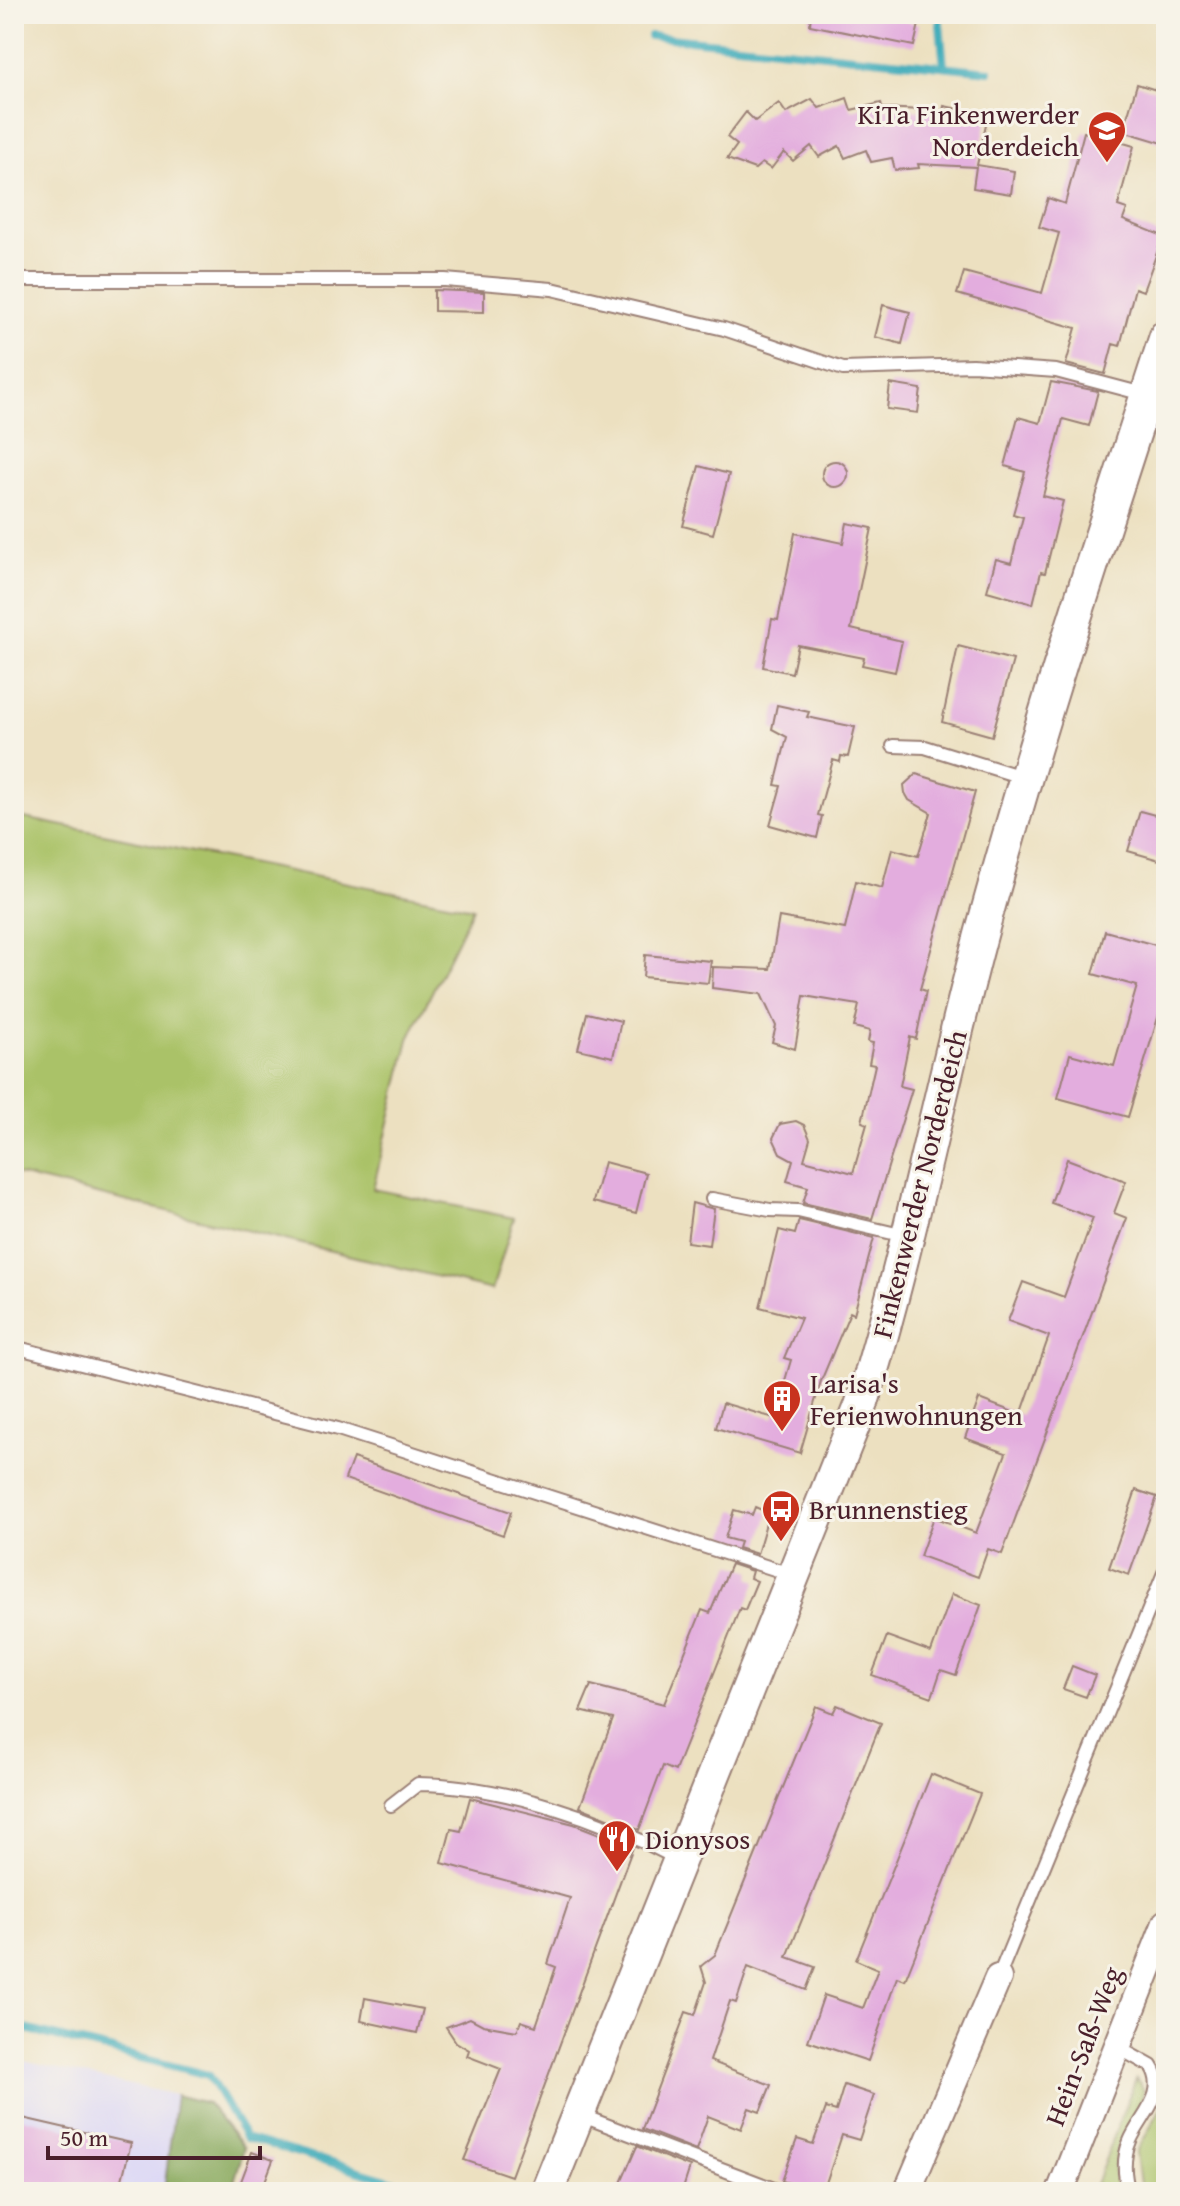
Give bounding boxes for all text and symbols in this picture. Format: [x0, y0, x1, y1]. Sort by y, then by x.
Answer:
place label: KiTa Finkenwerder Norderdeich [857, 93, 1079, 166]
school or university icon: KiTa Finkenwerder Norderdeich [1086, 109, 1128, 164]
street label: Finkenwerder Norderdeich [860, 1025, 977, 1342]
place label: Larisa's Ferienwohnungen [810, 1362, 1023, 1435]
building icon: Larisa's Ferienwohnungen [761, 1378, 803, 1433]
bus stop icon: Brunnenstieg [760, 1488, 802, 1543]
place label: Brunnenstieg [809, 1488, 968, 1529]
restaurant icon: Dionysos [596, 1818, 638, 1873]
place label: Dionysos [645, 1818, 750, 1859]
street label: Hein-Saß-Weg [1033, 1960, 1132, 2131]
scale bar [48, 2110, 260, 2160]
text: 50 m [60, 2120, 108, 2155]

